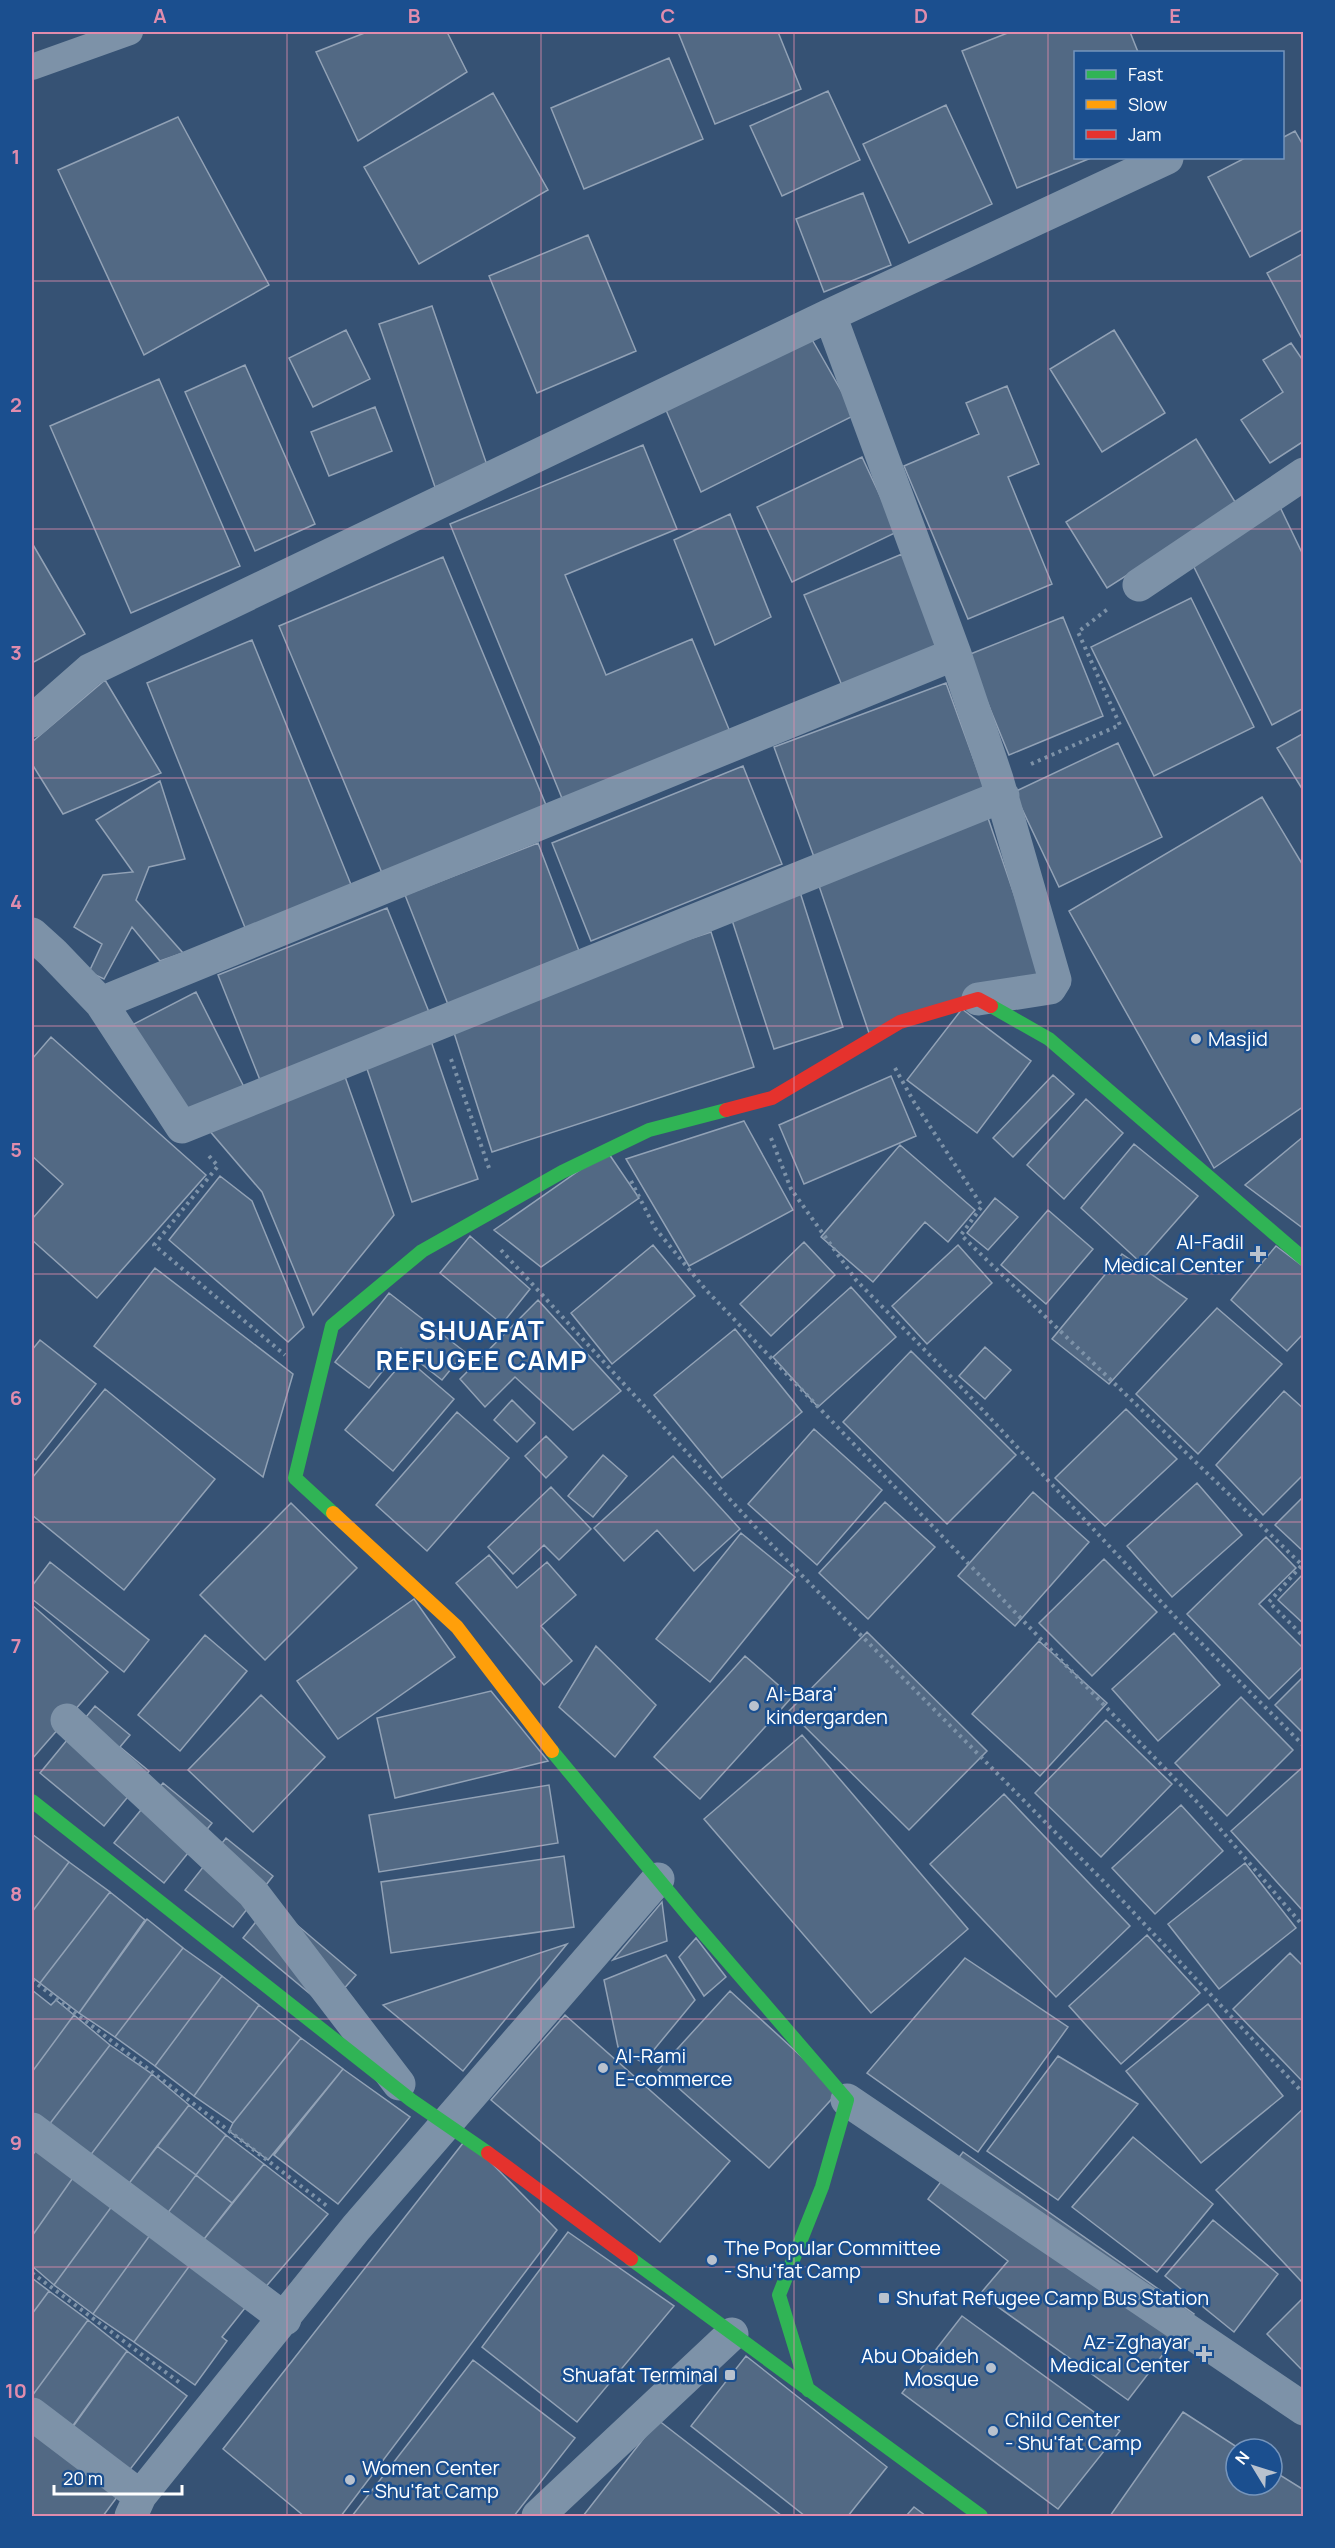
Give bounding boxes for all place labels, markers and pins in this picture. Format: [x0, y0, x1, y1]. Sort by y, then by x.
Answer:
place label: Masjid [1208, 1025, 1268, 1052]
marker: Masjid [1189, 1032, 1203, 1046]
place label: Al-Fadil Medical Center [1104, 1228, 1244, 1278]
marker: Al-Fadil Medical Center [1249, 1245, 1267, 1263]
place label: Al-Bara' kindergarden [766, 1680, 888, 1730]
marker: Al-Bara' kindergarden [747, 1699, 761, 1713]
place label: Al-Rami E-commerce [615, 2042, 732, 2092]
marker: Al-Rami E-commerce [596, 2061, 610, 2075]
place label: The Popular Committee - Shu'fat Camp [724, 2234, 941, 2284]
marker: The Popular Committee - Shu'fat Camp [705, 2253, 719, 2267]
place label: Shufat Refugee Camp Bus Station [896, 2284, 1209, 2311]
marker: Shufat Refugee Camp Bus Station [877, 2291, 891, 2305]
place label: Az-Zghayar Medical Center [1050, 2328, 1190, 2378]
place label: Abu Obaideh Mosque [861, 2342, 979, 2392]
marker: Az-Zghayar Medical Center [1195, 2345, 1213, 2363]
place label: Shuafat Terminal [562, 2361, 718, 2388]
marker: Abu Obaideh Mosque [984, 2361, 998, 2375]
marker: Shuafat Terminal [723, 2368, 737, 2382]
place label: Child Center - Shu'fat Camp [1005, 2406, 1142, 2456]
marker: Child Center - Shu'fat Camp [986, 2424, 1000, 2438]
place label: Women Center - Shu'fat Camp [362, 2454, 500, 2504]
marker: Women Center - Shu'fat Camp [343, 2473, 357, 2487]

